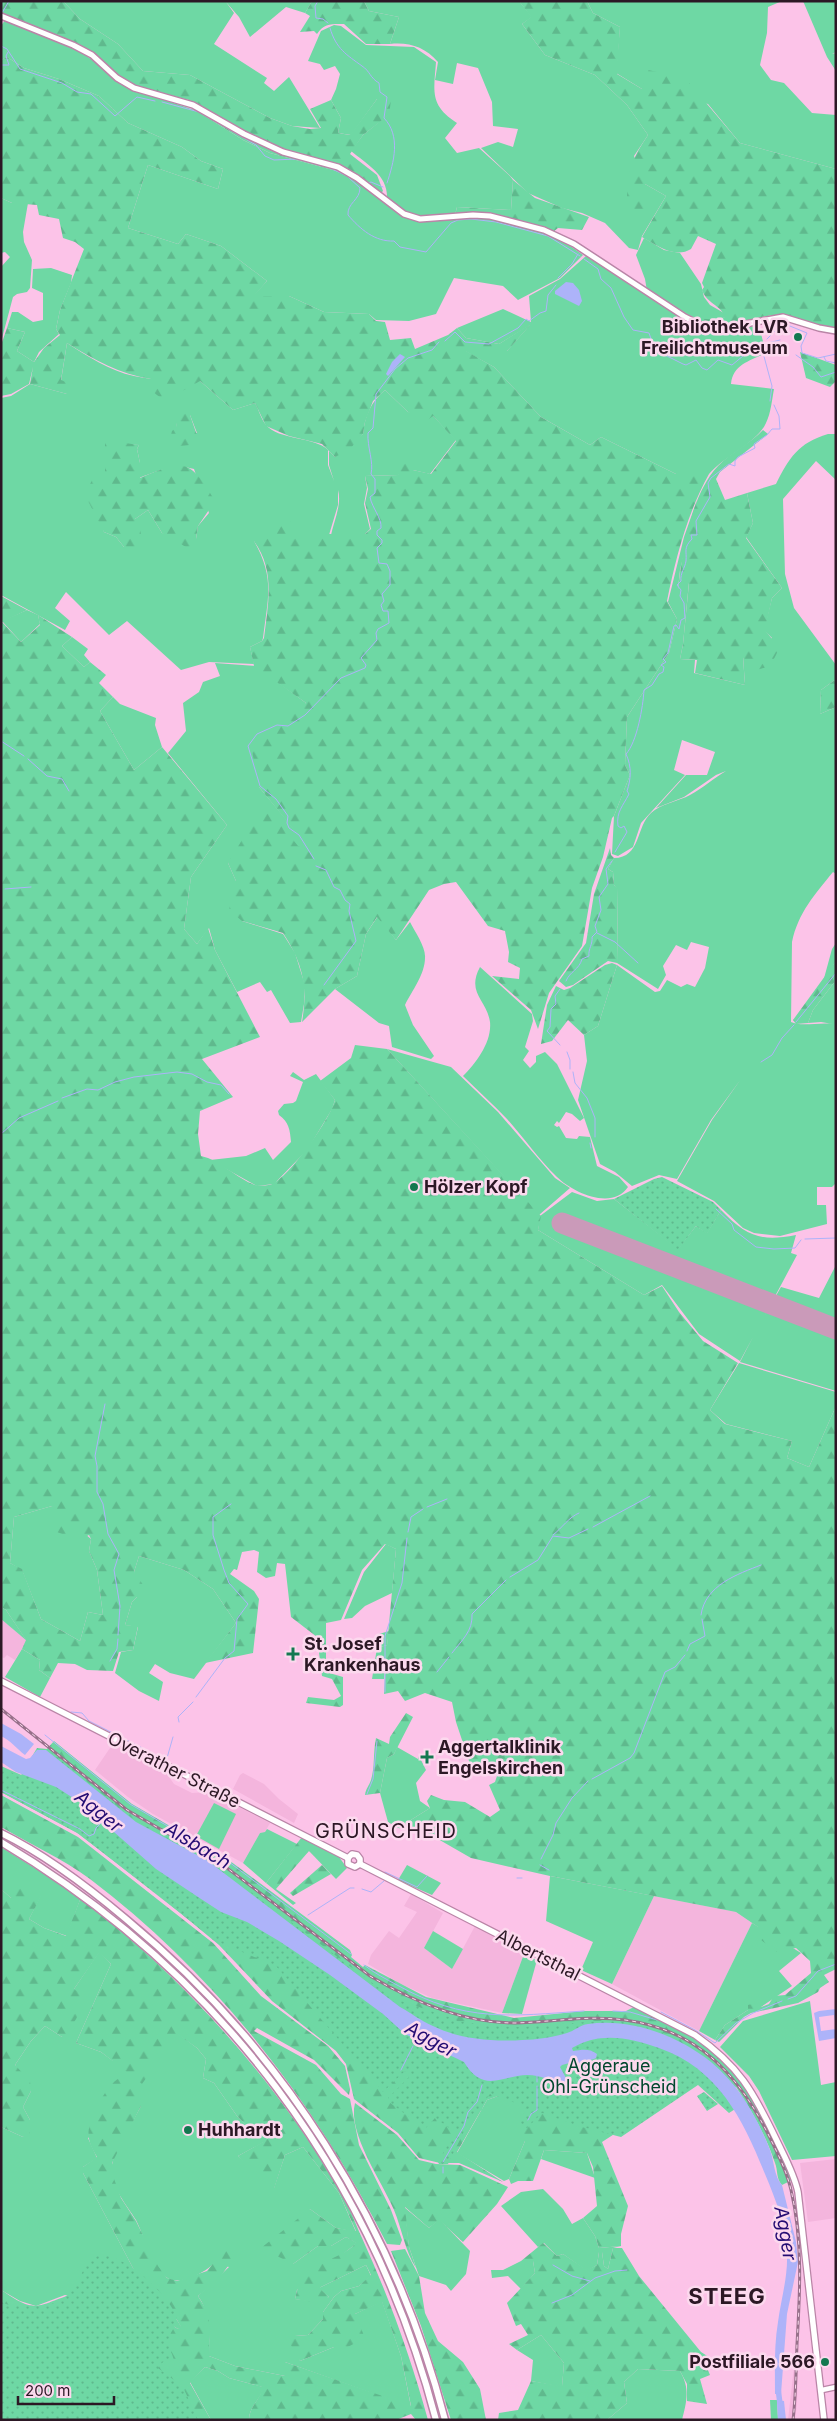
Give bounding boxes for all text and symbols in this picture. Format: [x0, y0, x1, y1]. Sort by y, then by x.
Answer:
place label: Bibliothek LVR Freilichtmuseum [641, 316, 788, 358]
marker: Bibliothek LVR Freilichtmuseum [792, 331, 804, 343]
place label: Hölzer Kopf [424, 1176, 527, 1197]
marker: Hölzer Kopf [408, 1181, 420, 1193]
place label: St. Josef Krankenhaus [304, 1633, 421, 1675]
marker: St. Josef Krankenhaus [286, 1647, 300, 1661]
street label: Overather Straße [105, 1727, 244, 1812]
place label: Aggertalklinik Engelskirchen [438, 1736, 563, 1778]
marker: Aggertalklinik Engelskirchen [420, 1750, 434, 1764]
water label: Agger [69, 1785, 128, 1838]
water label: Alsbach [160, 1816, 235, 1874]
district label: GRÜNSCHEID [315, 1819, 457, 1843]
street label: Albertsthal [493, 1924, 584, 1985]
water label: Agger [400, 2016, 461, 2063]
park label: Aggeraue Ohl-Grünscheid [542, 2055, 676, 2097]
place label: Huhhardt [198, 2119, 281, 2140]
marker: Huhhardt [182, 2124, 194, 2136]
water label: Agger [769, 2203, 802, 2263]
district label: STEEG [688, 2283, 766, 2309]
place label: Postfiliale 566 [689, 2351, 815, 2372]
marker: Postfiliale 566 [819, 2356, 831, 2368]
scale bar [18, 2374, 114, 2406]
text: 200 m [25, 2381, 70, 2400]

